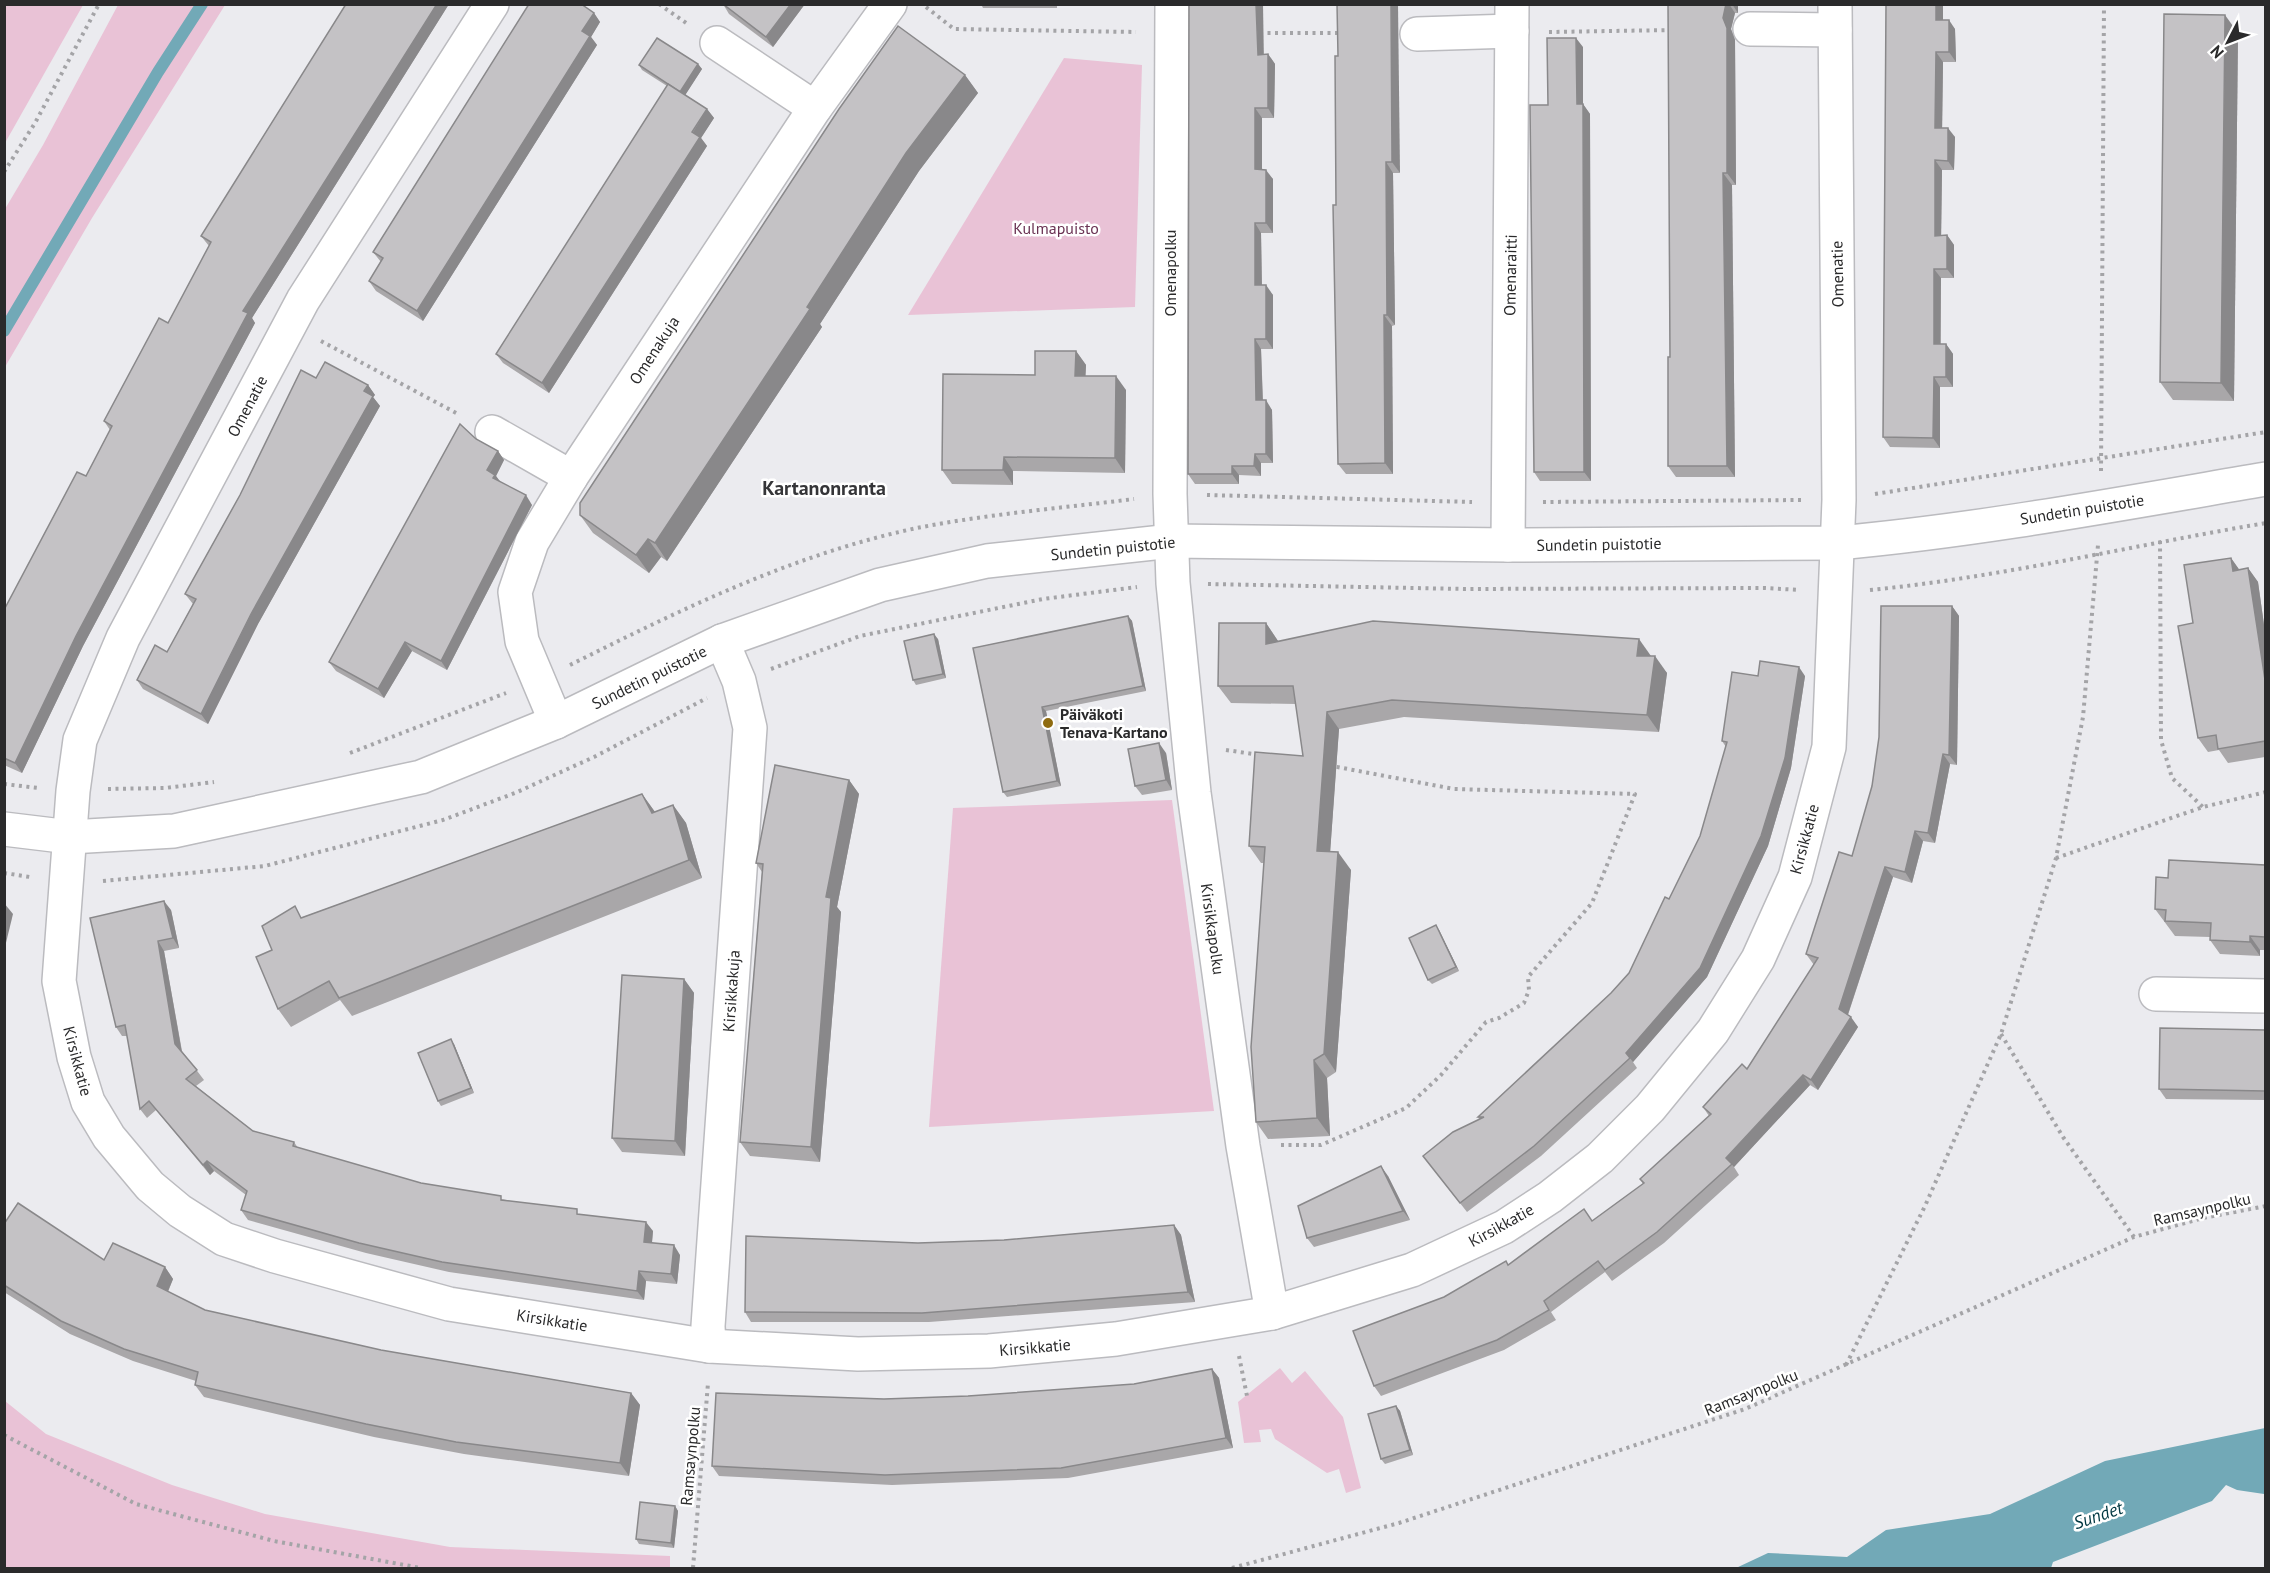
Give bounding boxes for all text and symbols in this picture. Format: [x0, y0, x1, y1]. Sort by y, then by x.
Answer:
north arrow [2198, 12, 2258, 72]
text: N [2206, 41, 2228, 63]
park label: Kulmapuisto [1013, 218, 1099, 238]
street label: Omenapolku [1160, 230, 1180, 316]
street label: Omenaraitti [1499, 234, 1521, 316]
street label: Omenatie [1826, 241, 1848, 307]
street label: Omenakuja [625, 312, 683, 388]
street label: Omenatie [223, 372, 271, 440]
district label: Kartanonranta [762, 475, 886, 501]
street label: Sundetin puistotie [2019, 489, 2145, 529]
street label: Sundetin puistotie [1050, 532, 1176, 564]
street label: Sundetin puistotie [1536, 533, 1662, 555]
street label: Sundetin puistotie [588, 641, 710, 713]
place label: Päiväkoti Tenava-Kartano [1060, 704, 1168, 742]
marker: Päiväkoti Tenava-Kartano [1041, 716, 1055, 730]
street label: Kirsikkatie [1785, 802, 1823, 876]
street label: Kirsikkapolku [1197, 882, 1229, 976]
street label: Kirsikkakuja [718, 949, 744, 1033]
street label: Kirsikkatie [59, 1024, 97, 1098]
street label: Ramsaynpolku [2151, 1188, 2253, 1230]
street label: Kirsikkatie [1465, 1199, 1537, 1251]
street label: Kirsikkatie [515, 1305, 589, 1335]
street label: Kirsikkatie [998, 1334, 1072, 1360]
street label: Ramsaynpolku [1701, 1364, 1801, 1420]
street label: Ramsaynpolku [676, 1406, 704, 1506]
water label: Sundet [2070, 1495, 2127, 1534]

